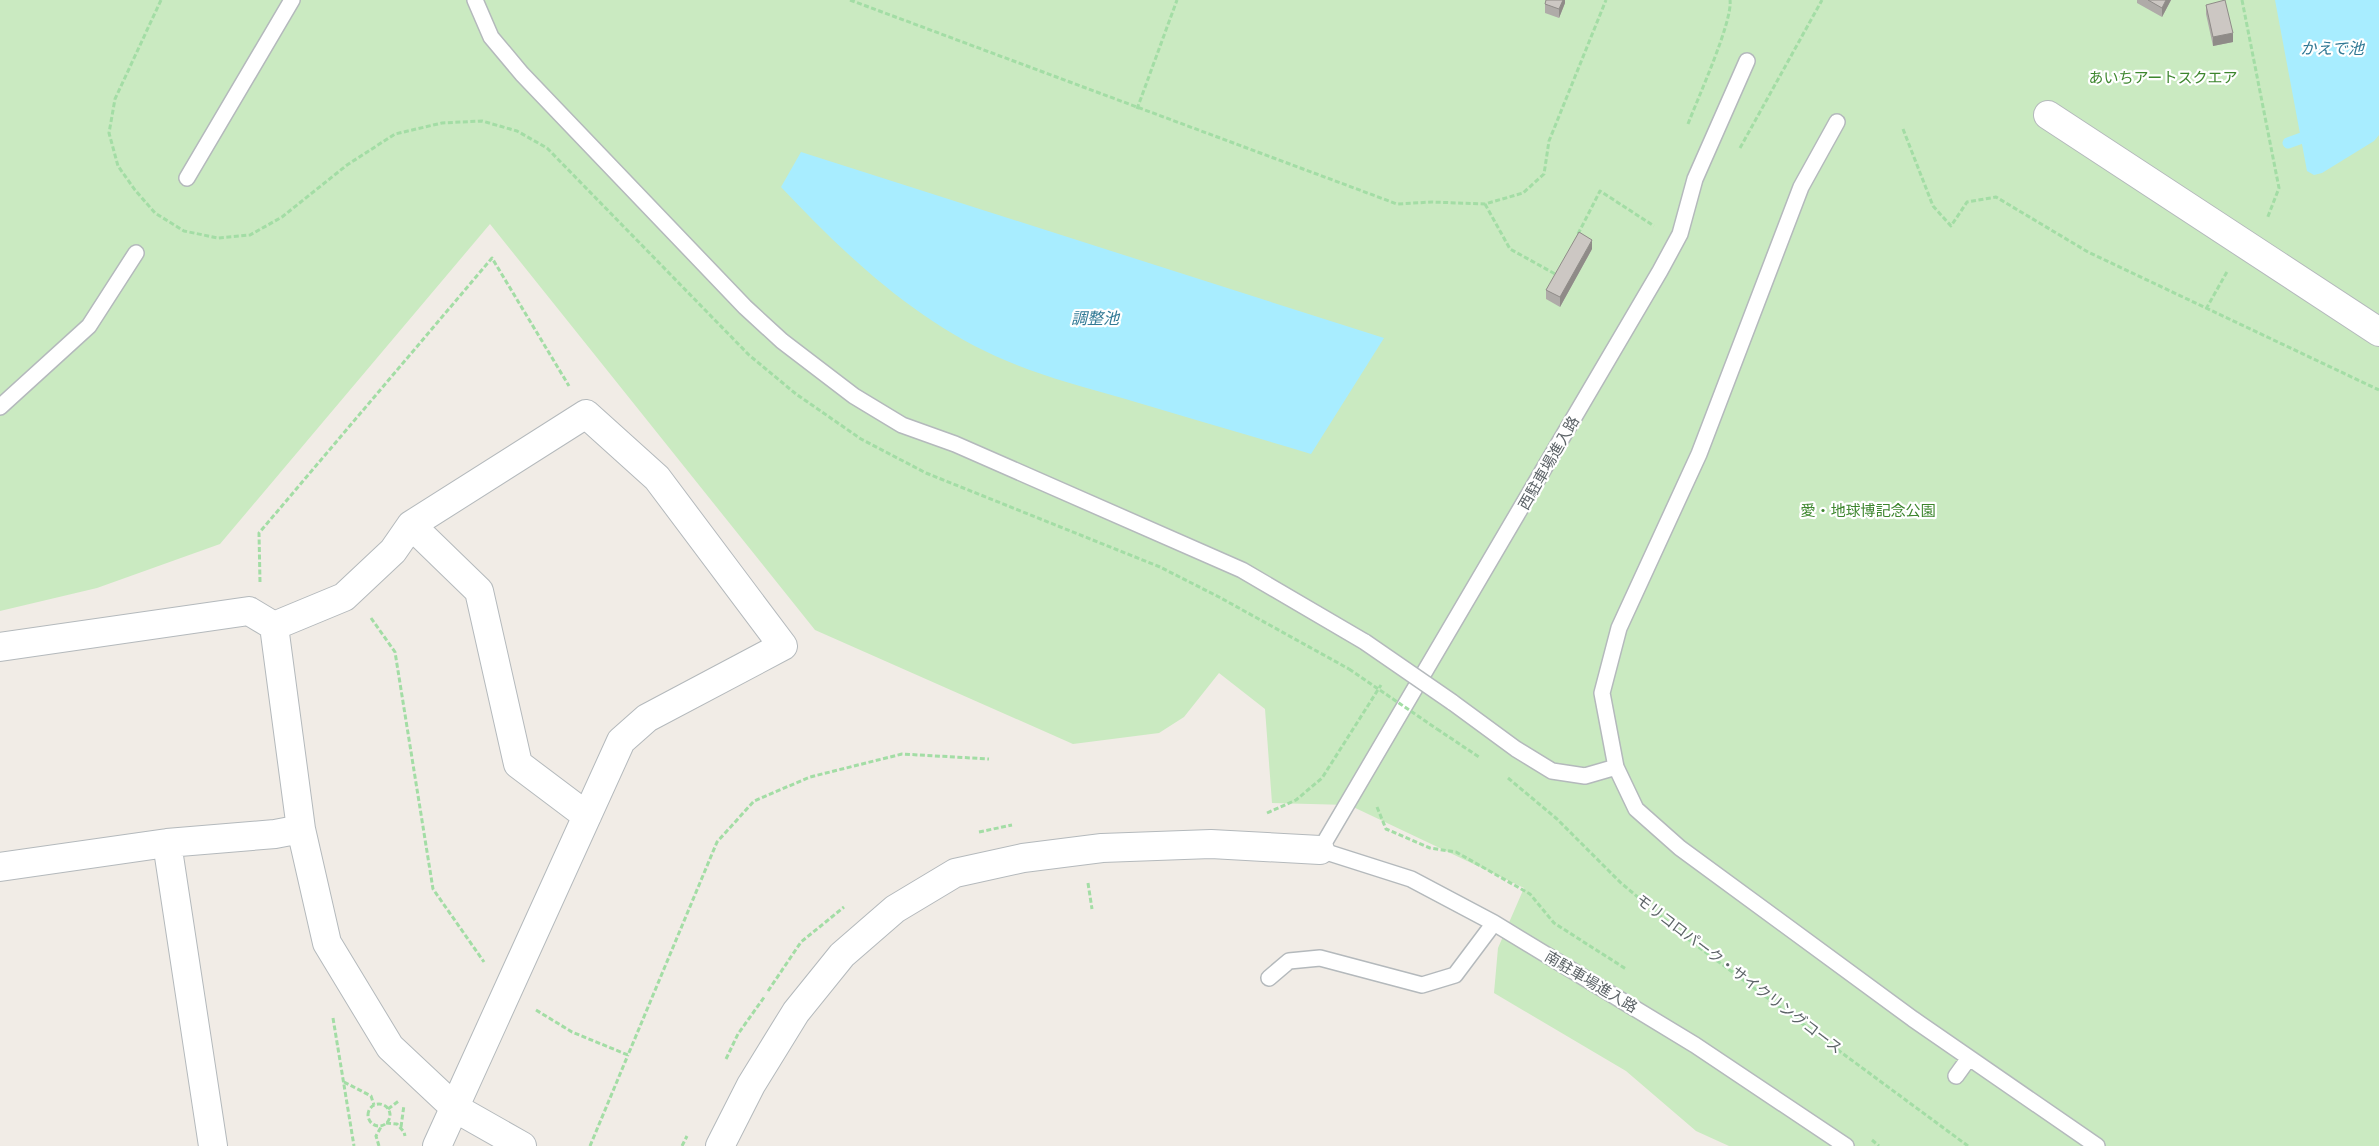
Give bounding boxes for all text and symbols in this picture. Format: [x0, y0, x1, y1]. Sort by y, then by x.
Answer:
water label: かえで池 [2300, 39, 2366, 58]
park label: あいちアートスクエア [2088, 69, 2238, 87]
water label: 調整池 [1071, 309, 1121, 328]
street label: 西駐車場進入路 [1515, 413, 1583, 513]
park label: 愛・地球博記念公園 [1800, 502, 1936, 520]
street label: モリコロパーク・サイクリングコース [1632, 890, 1846, 1058]
street label: 南駐車場進入路 [1541, 947, 1641, 1017]

